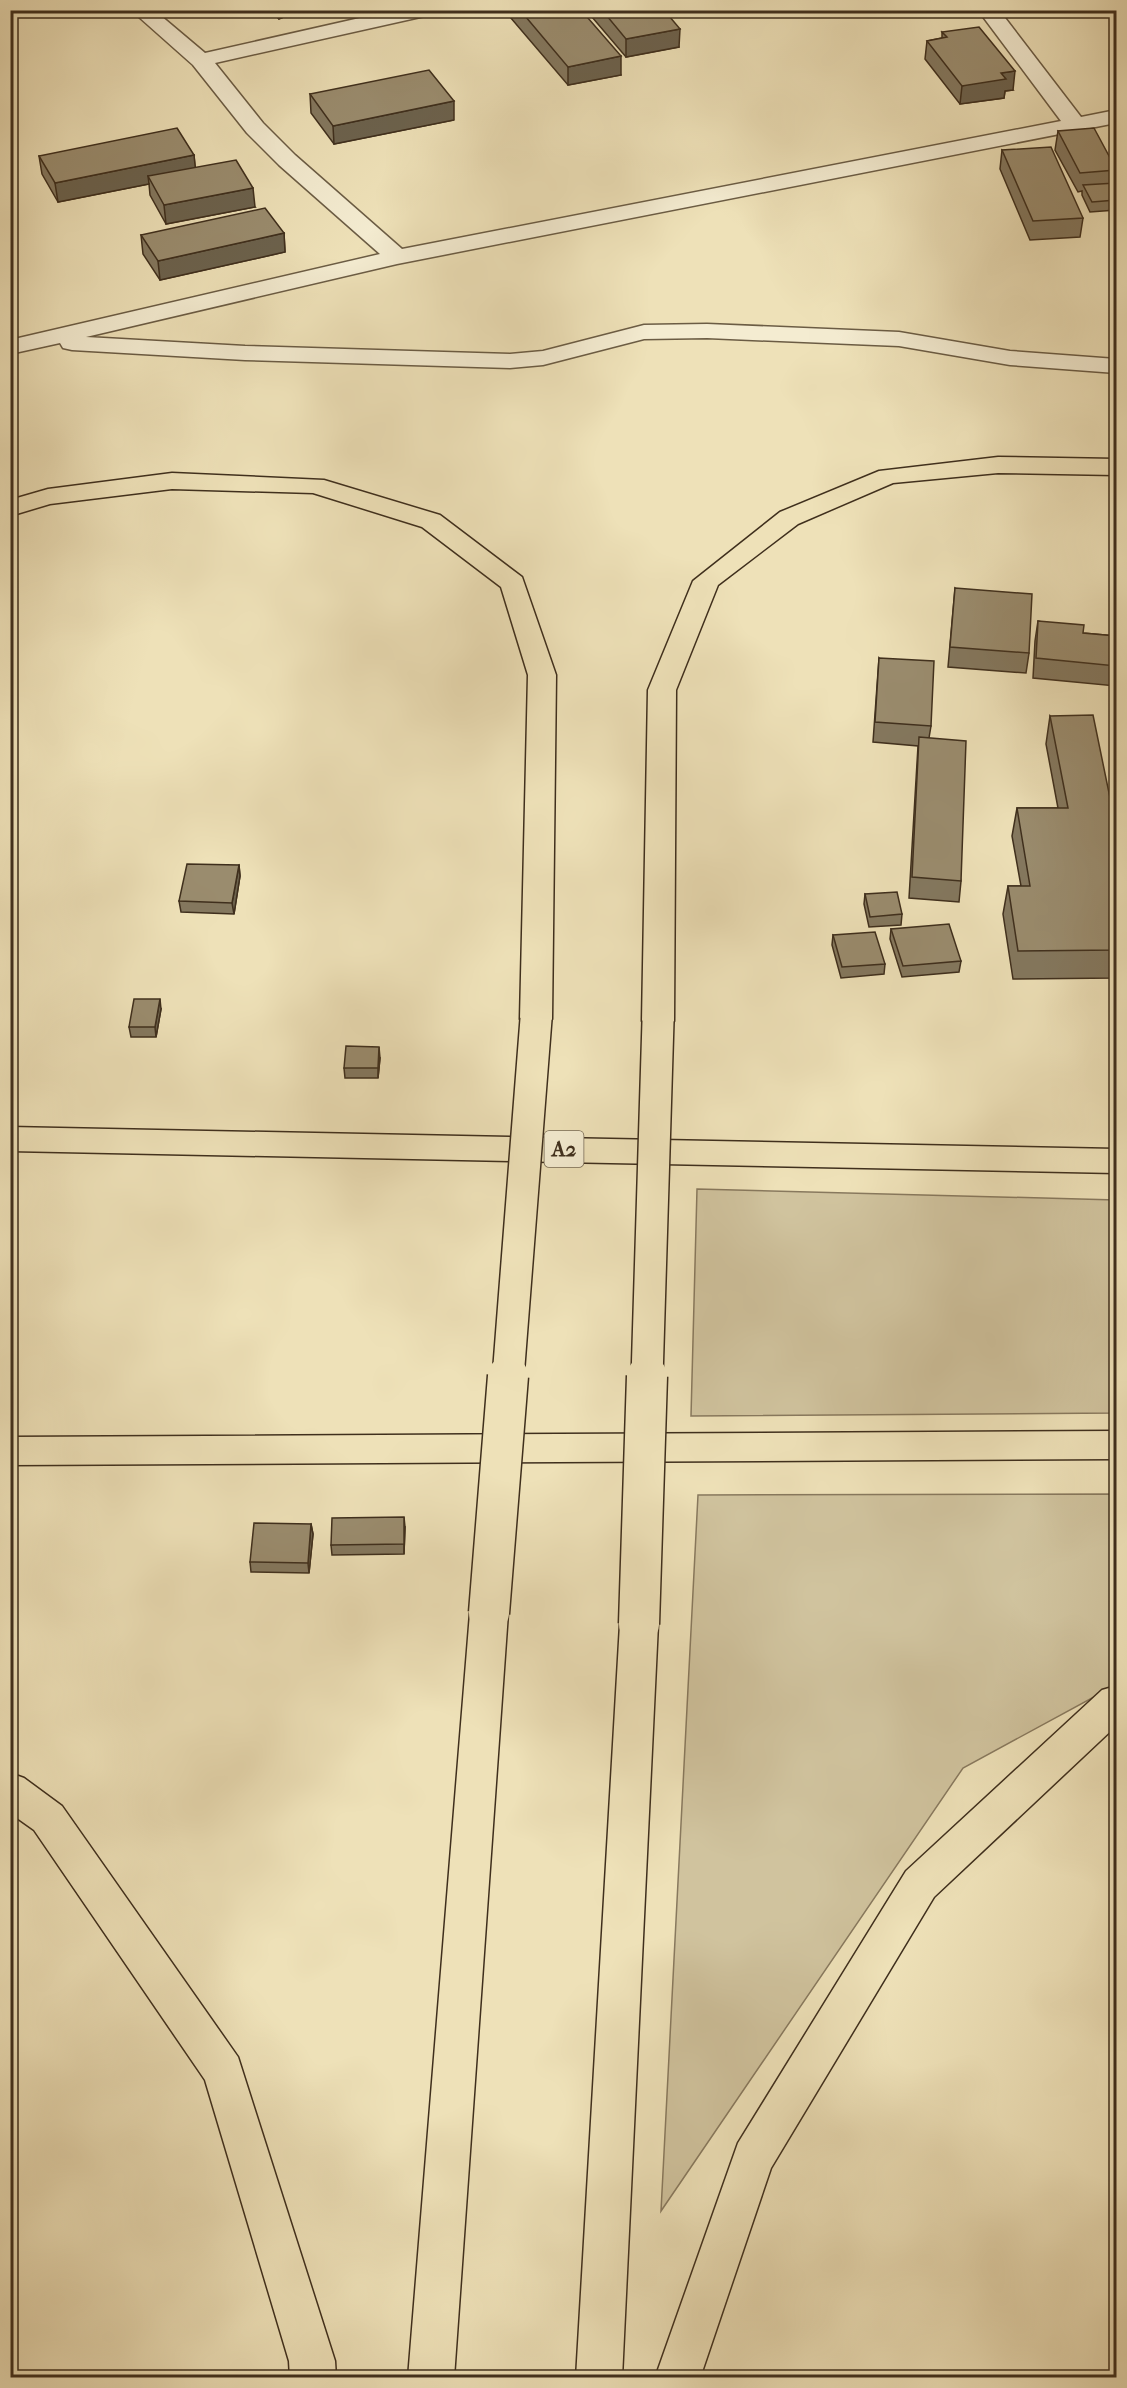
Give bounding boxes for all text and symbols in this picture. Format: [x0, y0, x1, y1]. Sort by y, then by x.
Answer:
road number: A2 [544, 1131, 584, 1167]

